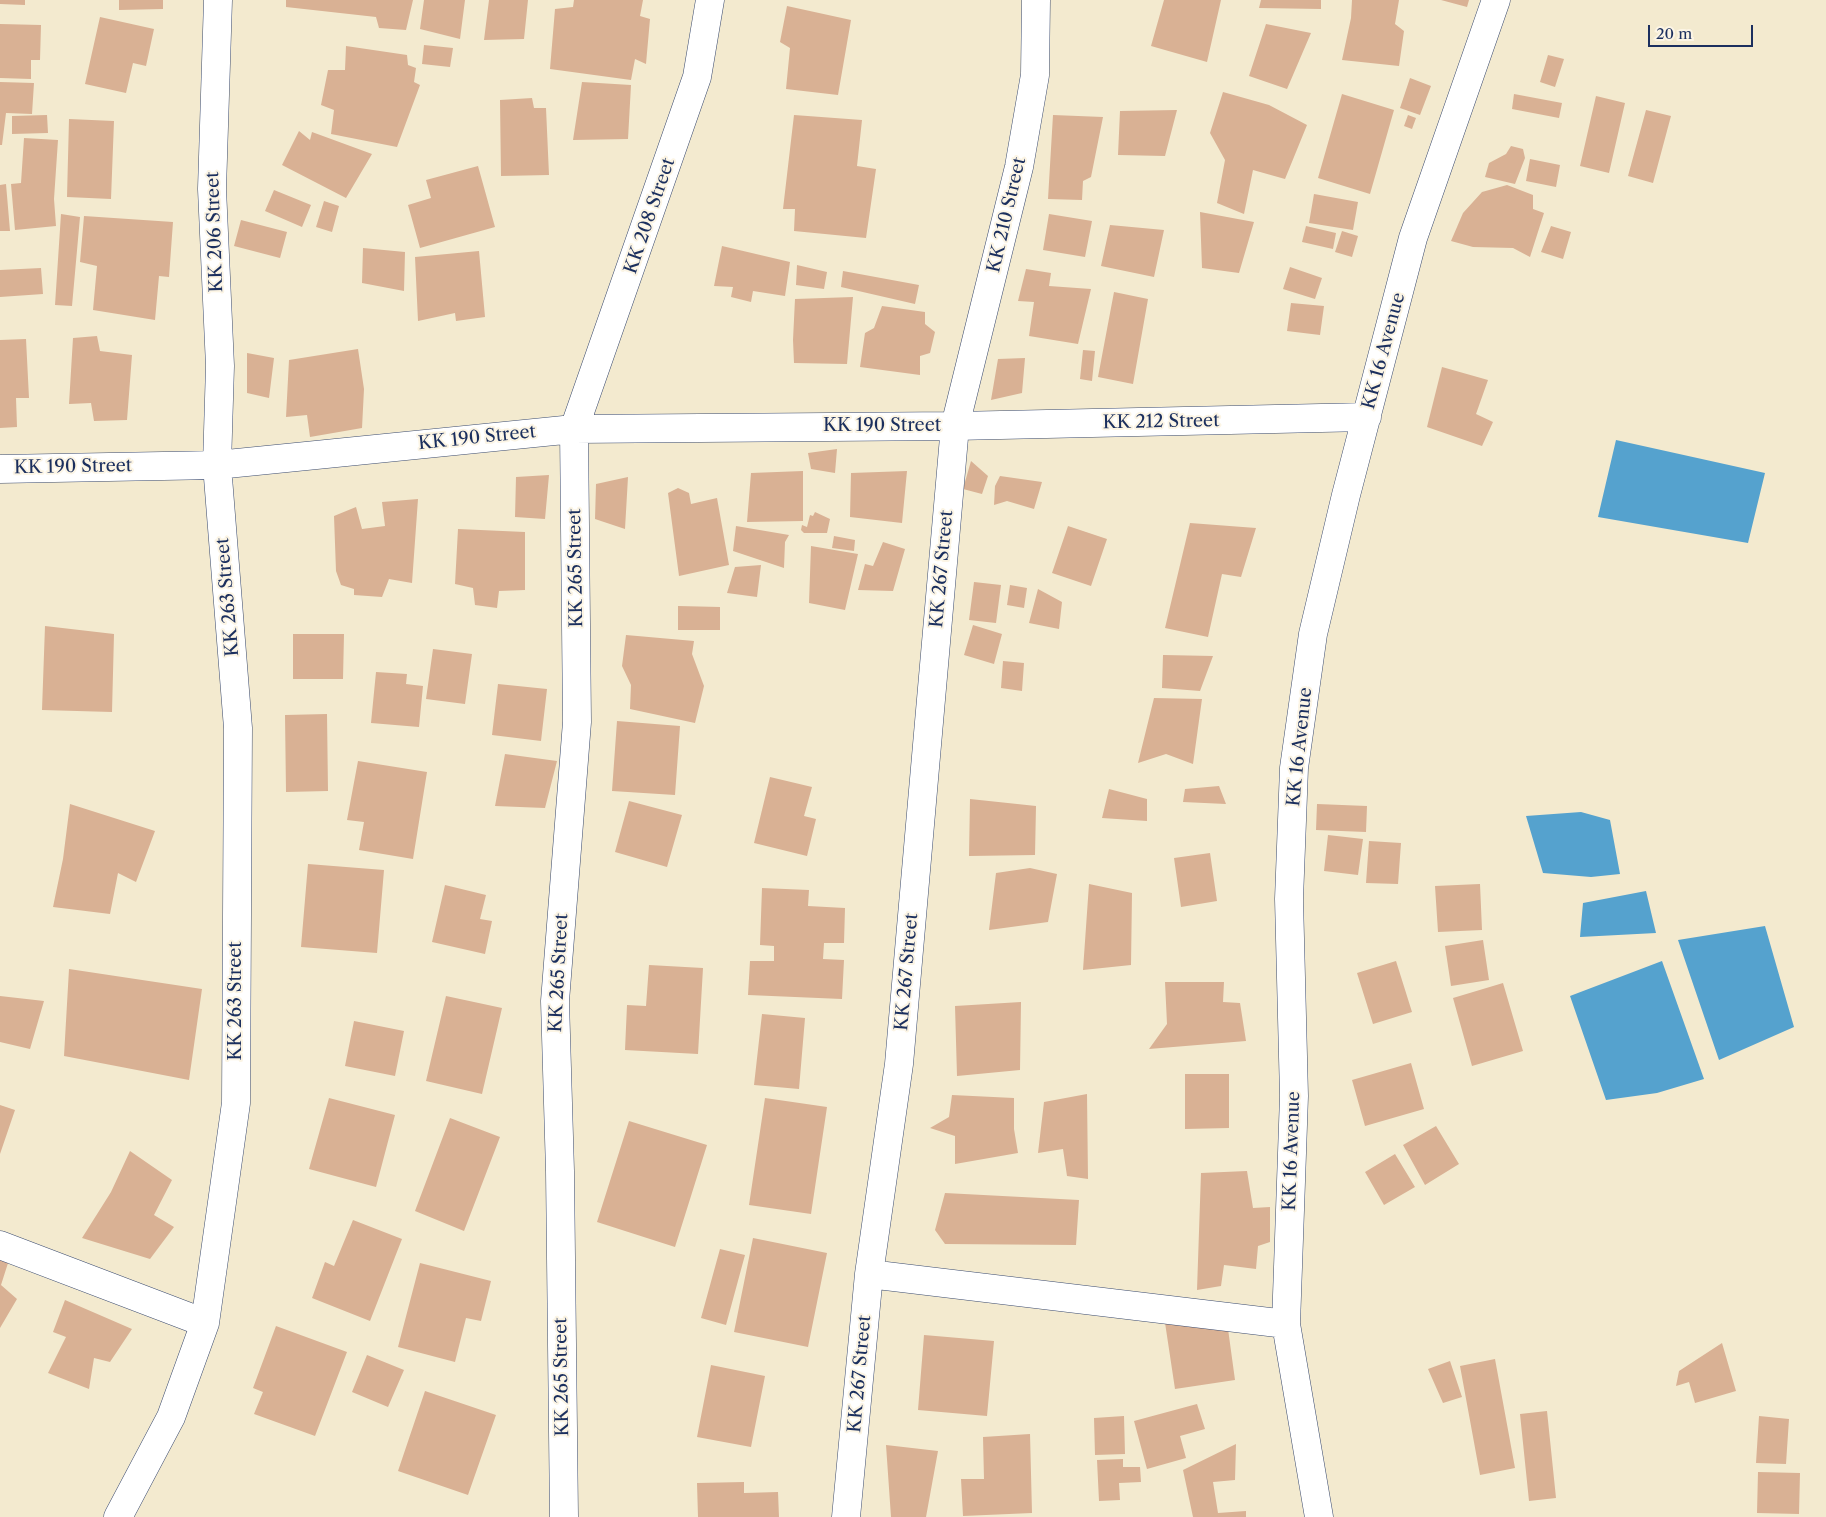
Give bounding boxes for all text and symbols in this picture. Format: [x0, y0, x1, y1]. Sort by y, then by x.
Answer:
scale bar [1651, 15, 1756, 47]
text: 20 m [1656, 24, 1692, 43]
street label: KK 208 Street [620, 155, 680, 277]
street label: KK 210 Street [983, 155, 1031, 275]
street label: KK 206 Street [202, 171, 228, 293]
street label: KK 16 Avenue [1358, 290, 1410, 412]
street label: KK 212 Street [1102, 410, 1220, 434]
street label: KK 190 Street [823, 415, 941, 437]
street label: KK 190 Street [417, 421, 537, 455]
street label: KK 190 Street [14, 455, 132, 479]
street label: KK 265 Street [564, 508, 588, 628]
street label: KK 267 Street [926, 509, 958, 629]
street label: KK 263 Street [212, 537, 244, 657]
street label: KK 16 Avenue [1283, 686, 1317, 808]
street label: KK 267 Street [891, 912, 923, 1032]
street label: KK 265 Street [545, 913, 573, 1033]
street label: KK 263 Street [225, 941, 247, 1061]
street label: KK 16 Avenue [1279, 1091, 1305, 1211]
street label: KK 267 Street [844, 1314, 876, 1434]
street label: KK 265 Street [550, 1317, 574, 1437]

